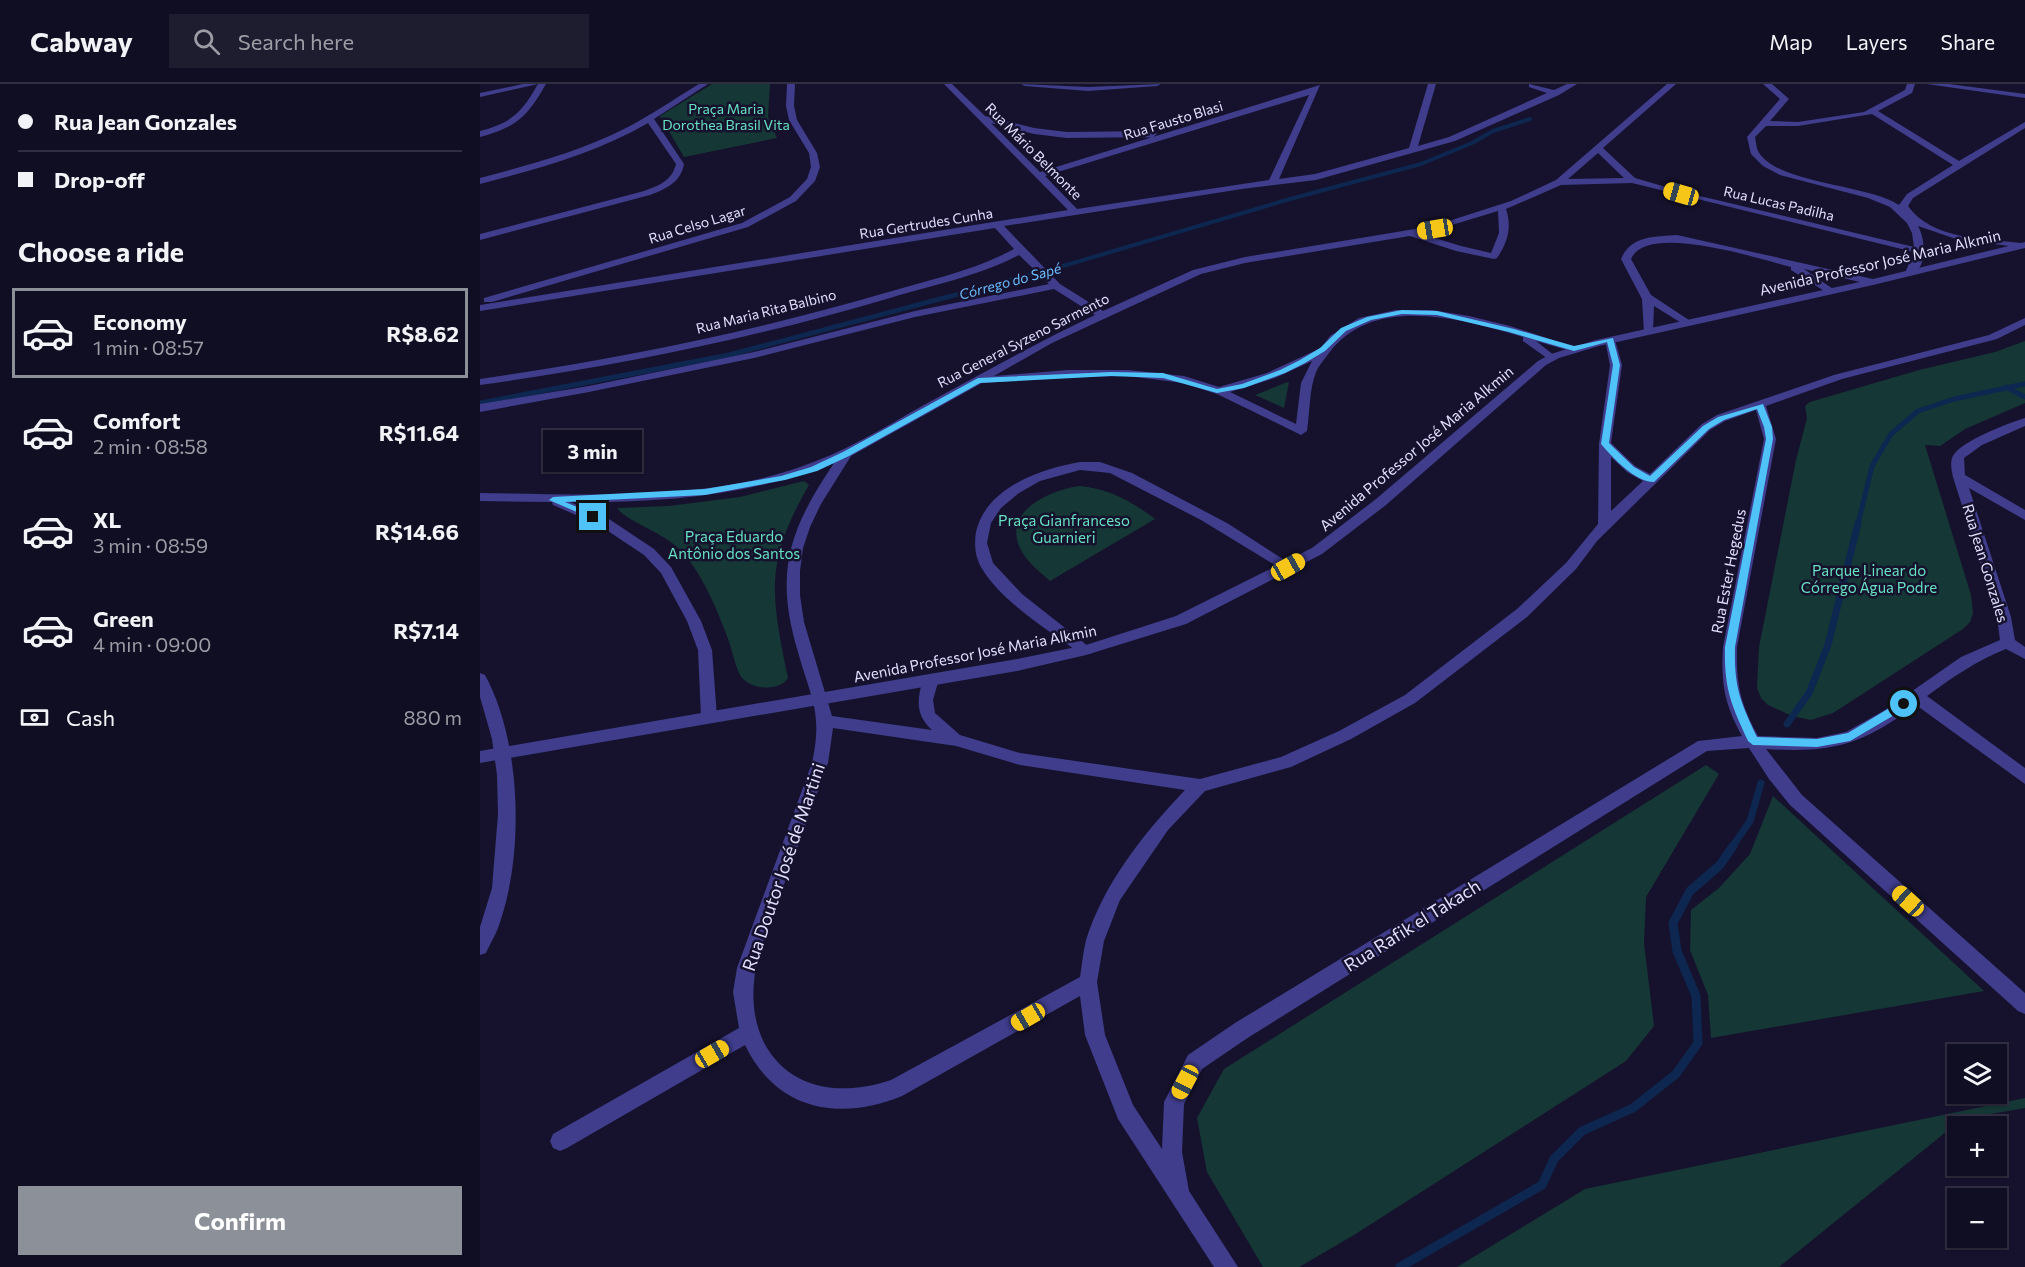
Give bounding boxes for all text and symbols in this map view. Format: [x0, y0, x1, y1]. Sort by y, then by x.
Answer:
search box [169, 14, 589, 68]
text: Cabway [30, 24, 133, 58]
icon: search [190, 25, 223, 58]
text: Search here [238, 28, 354, 55]
text: Map [1769, 29, 1813, 54]
text: Layers [1846, 29, 1908, 54]
text: Share [1941, 29, 1995, 54]
street label: Rua Fausto Blasi [1121, 97, 1225, 143]
street label: Rua Mário Belmonte [982, 99, 1086, 203]
park label: Praça Maria Dorothea Brasil Vita [662, 100, 790, 133]
text: Rua Jean Gonzales [54, 108, 237, 135]
text: Drop-off [54, 166, 145, 193]
car [1661, 180, 1701, 208]
street label: Rua Lucas Padilha [1722, 182, 1836, 224]
street label: Rua Celso Lagar [646, 201, 748, 247]
street label: Rua Gertrudes Cunha [858, 204, 994, 242]
car [1416, 217, 1454, 241]
street label: Avenida Professor José Maria Alkmin [1758, 225, 2002, 299]
text: Choose a ride [18, 235, 184, 268]
water label: Córrego do Sapé [957, 259, 1064, 303]
street label: Rua Maria Rita Balbino [694, 285, 838, 337]
street label: Rua General Syzeno Sarmento [934, 289, 1112, 391]
icon: car [21, 306, 75, 360]
text: Economy [93, 308, 187, 335]
text: R$8.62 [386, 320, 459, 347]
text: 1 min · 08:57 [93, 335, 204, 359]
street label: Avenida Professor José Maria Alkmin [1316, 362, 1516, 534]
icon: car [21, 405, 75, 459]
text: Comfort [93, 407, 181, 434]
text: R$11.64 [379, 419, 459, 446]
callout: 3 min [543, 430, 642, 472]
text: 2 min · 08:58 [93, 434, 208, 458]
text: 3 min [567, 439, 618, 463]
street label: Rua Jean Gonzales [1959, 502, 2013, 625]
route end [579, 503, 606, 530]
icon: car [21, 504, 75, 558]
text: XL [93, 506, 121, 533]
street label: Rua Ester Hegedus [1707, 507, 1749, 635]
park label: Praça Gianfranceso Guarnieri [998, 511, 1130, 546]
text: R$14.66 [375, 518, 459, 545]
park label: Praça Eduardo Antônio dos Santos [668, 527, 800, 562]
text: 3 min · 08:59 [93, 533, 208, 557]
car [1268, 550, 1308, 584]
park label: Parque Linear do Córrego Água Podre [1801, 561, 1937, 596]
icon: car [21, 603, 75, 657]
text: Green [93, 605, 154, 632]
text: R$7.14 [393, 617, 459, 644]
street label: Avenida Professor José Maria Alkmin [852, 621, 1098, 685]
text: 4 min · 09:00 [93, 632, 211, 656]
route start [1890, 690, 1917, 717]
icon: cash [18, 701, 51, 734]
text: Cash [66, 704, 115, 731]
text: 880 m [403, 705, 462, 729]
street label: Rua Doutor José de Martini [737, 760, 829, 974]
street label: Rua Rafik el Takach [1340, 874, 1484, 976]
car [1889, 882, 1927, 920]
car [1008, 1000, 1048, 1034]
car [692, 1037, 732, 1071]
map controls [1947, 1044, 2007, 1248]
button: layers [1947, 1044, 2007, 1104]
car [1169, 1062, 1201, 1102]
button: + [1947, 1116, 2007, 1176]
button: Confirm [18, 1186, 462, 1255]
button: − [1947, 1188, 2007, 1248]

